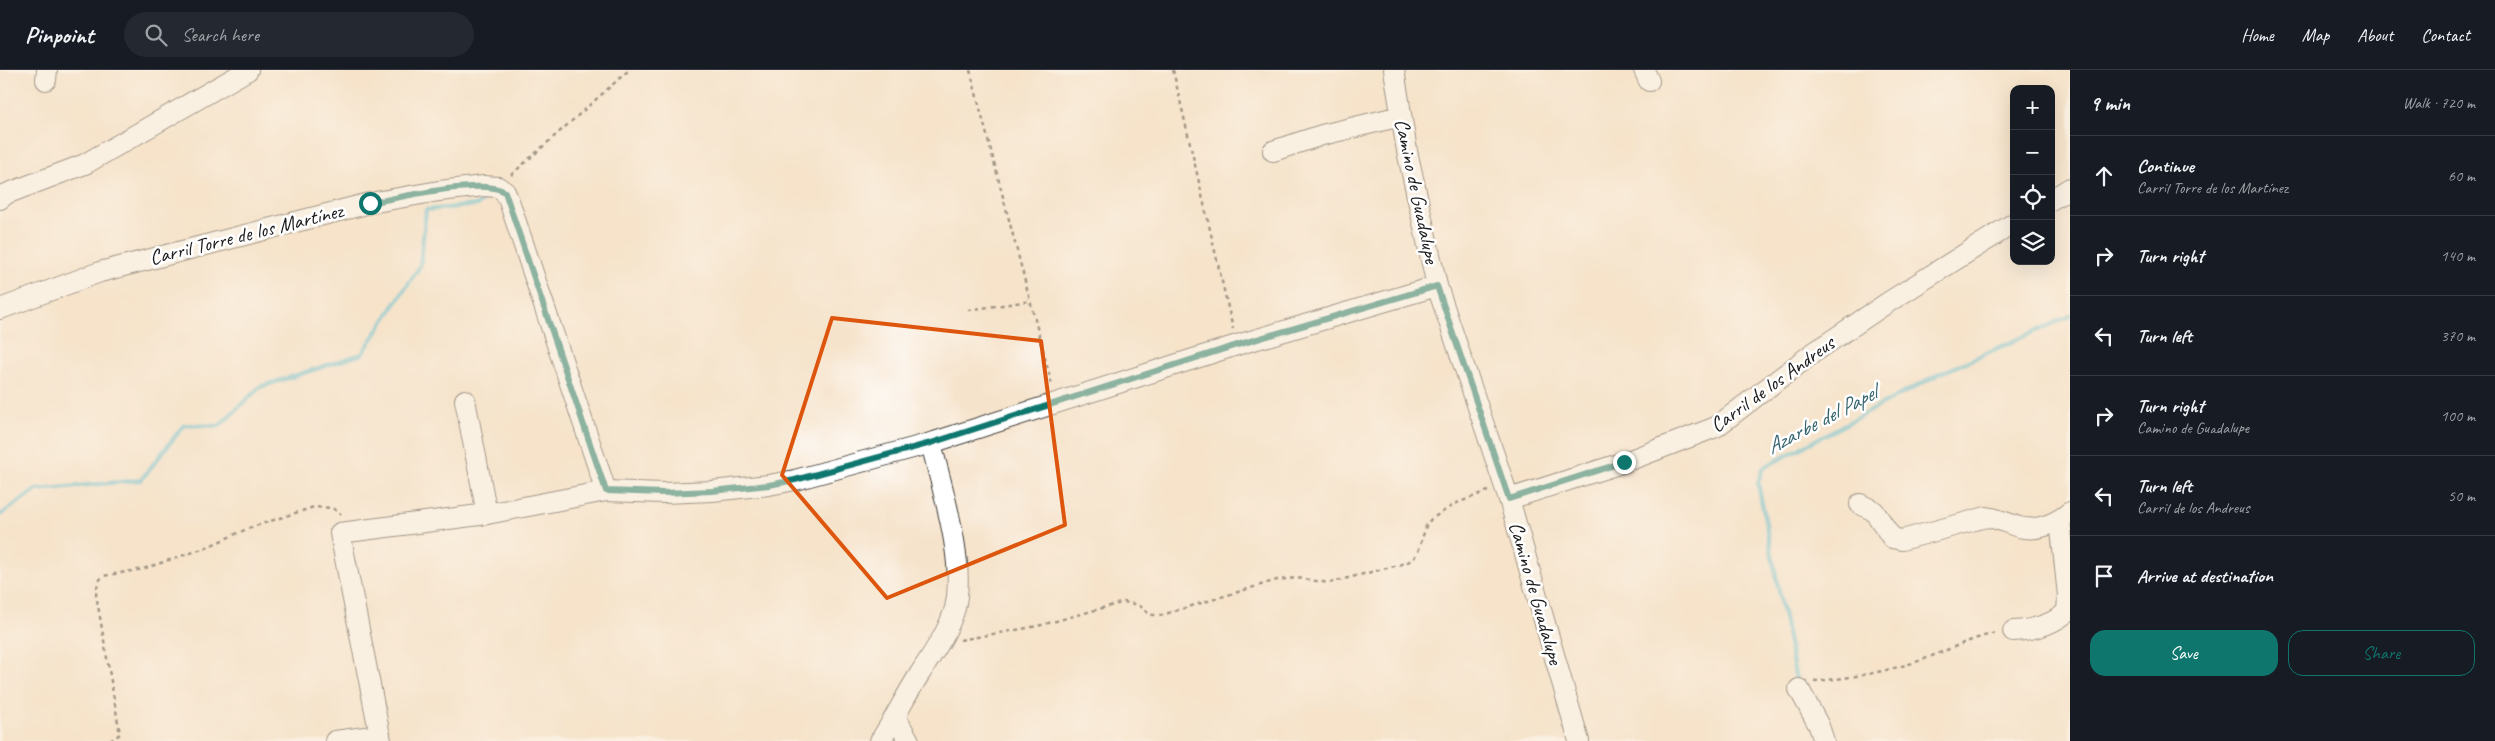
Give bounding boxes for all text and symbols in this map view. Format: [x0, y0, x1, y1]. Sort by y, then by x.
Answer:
search box [124, 12, 474, 57]
text: Pinpoint [25, 20, 94, 50]
icon: search [142, 21, 170, 49]
text: Search here [182, 23, 259, 47]
text: Home [2241, 24, 2274, 46]
text: Map [2302, 24, 2329, 46]
text: About [2357, 24, 2393, 46]
text: Contact [2421, 24, 2470, 46]
map controls [2010, 85, 2055, 265]
button: + [2010, 85, 2055, 130]
text: 9 min [2090, 90, 2130, 116]
text: Walk · 720 m [2403, 93, 2475, 113]
street label: Camino de Guadalupe [1389, 116, 1445, 267]
button: − [2010, 130, 2055, 175]
text: Continue [2137, 154, 2194, 178]
icon: ahead [2090, 162, 2118, 190]
text: 60 m [2448, 166, 2475, 186]
button: locate [2010, 175, 2055, 220]
text: Carril Torre de los Martínez [2137, 178, 2288, 198]
route start [359, 192, 382, 215]
street label: Carril Torre de los Martínez [147, 197, 348, 271]
button: layers [2010, 220, 2055, 265]
icon: right [2090, 242, 2118, 270]
text: Turn right [2137, 244, 2204, 268]
text: 140 m [2441, 246, 2475, 266]
icon: left [2090, 322, 2118, 350]
text: Turn left [2137, 324, 2192, 348]
text: 370 m [2441, 326, 2475, 346]
street label: Carril de los Andreus [1705, 329, 1841, 438]
water label: Azarbe del Papel [1761, 376, 1888, 461]
text: Turn right [2137, 394, 2204, 418]
icon: right [2090, 402, 2118, 430]
text: 100 m [2441, 406, 2475, 426]
text: Camino de Guadalupe [2137, 418, 2249, 438]
route end [1613, 451, 1636, 474]
text: Turn left [2137, 474, 2192, 498]
icon: left [2090, 482, 2118, 510]
text: 50 m [2448, 486, 2475, 506]
text: Carril de los Andreus [2137, 498, 2249, 518]
street label: Camino de Guadalupe [1503, 519, 1569, 668]
icon: arrive [2090, 562, 2118, 590]
text: Arrive at destination [2137, 564, 2273, 588]
button: Save [2090, 630, 2278, 676]
button: Share [2288, 630, 2475, 676]

